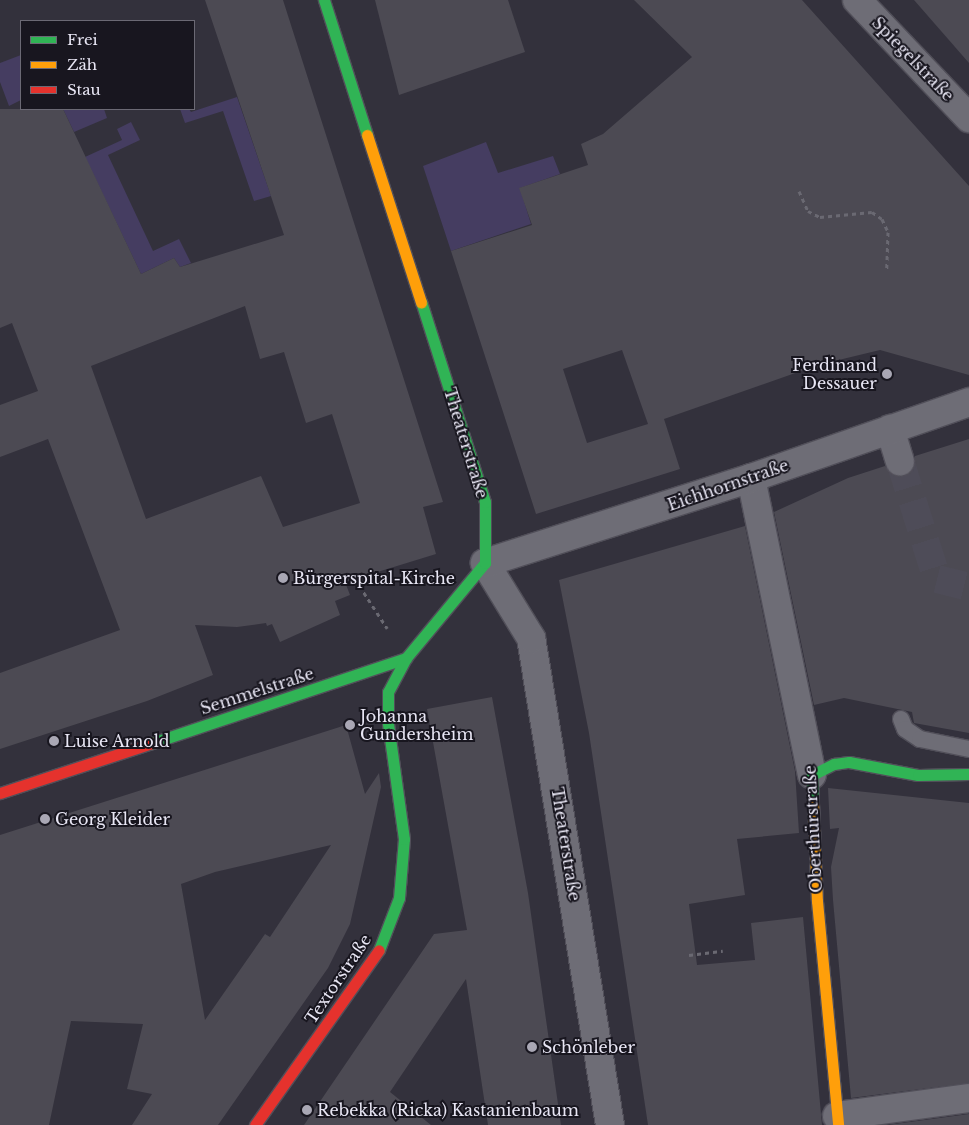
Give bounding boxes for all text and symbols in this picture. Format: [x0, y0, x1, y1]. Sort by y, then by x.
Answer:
street label: Spiegelstraße [868, 13, 958, 105]
legend [20, 20, 195, 110]
text: Frei [67, 30, 98, 49]
text: Zäh [67, 55, 97, 74]
text: Stau [67, 80, 101, 99]
place label: Ferdinand Dessauer [792, 355, 877, 393]
marker: Ferdinand Dessauer [881, 368, 893, 380]
street label: Theaterstraße [440, 385, 492, 501]
street label: Eichhornstraße [665, 455, 791, 515]
place label: Bürgerspital-Kirche [293, 568, 455, 588]
marker: Bürgerspital-Kirche [277, 572, 289, 584]
street label: Semmelstraße [198, 664, 316, 718]
place label: Johanna Gundersheim [360, 706, 473, 744]
marker: Johanna Gundersheim [344, 719, 356, 731]
place label: Luise Arnold [64, 731, 170, 751]
marker: Luise Arnold [48, 735, 60, 747]
street label: Oberthürstraße [800, 765, 826, 893]
street label: Theaterstraße [548, 786, 584, 902]
place label: Georg Kleider [55, 809, 170, 829]
marker: Georg Kleider [39, 813, 51, 825]
street label: Textorstraße [301, 931, 375, 1027]
place label: Schönleber [542, 1037, 635, 1057]
marker: Schönleber [526, 1041, 538, 1053]
place label: Rebekka (Ricka) Kastanienbaum [317, 1100, 579, 1120]
marker: Rebekka (Ricka) Kastanienbaum [301, 1104, 313, 1116]

